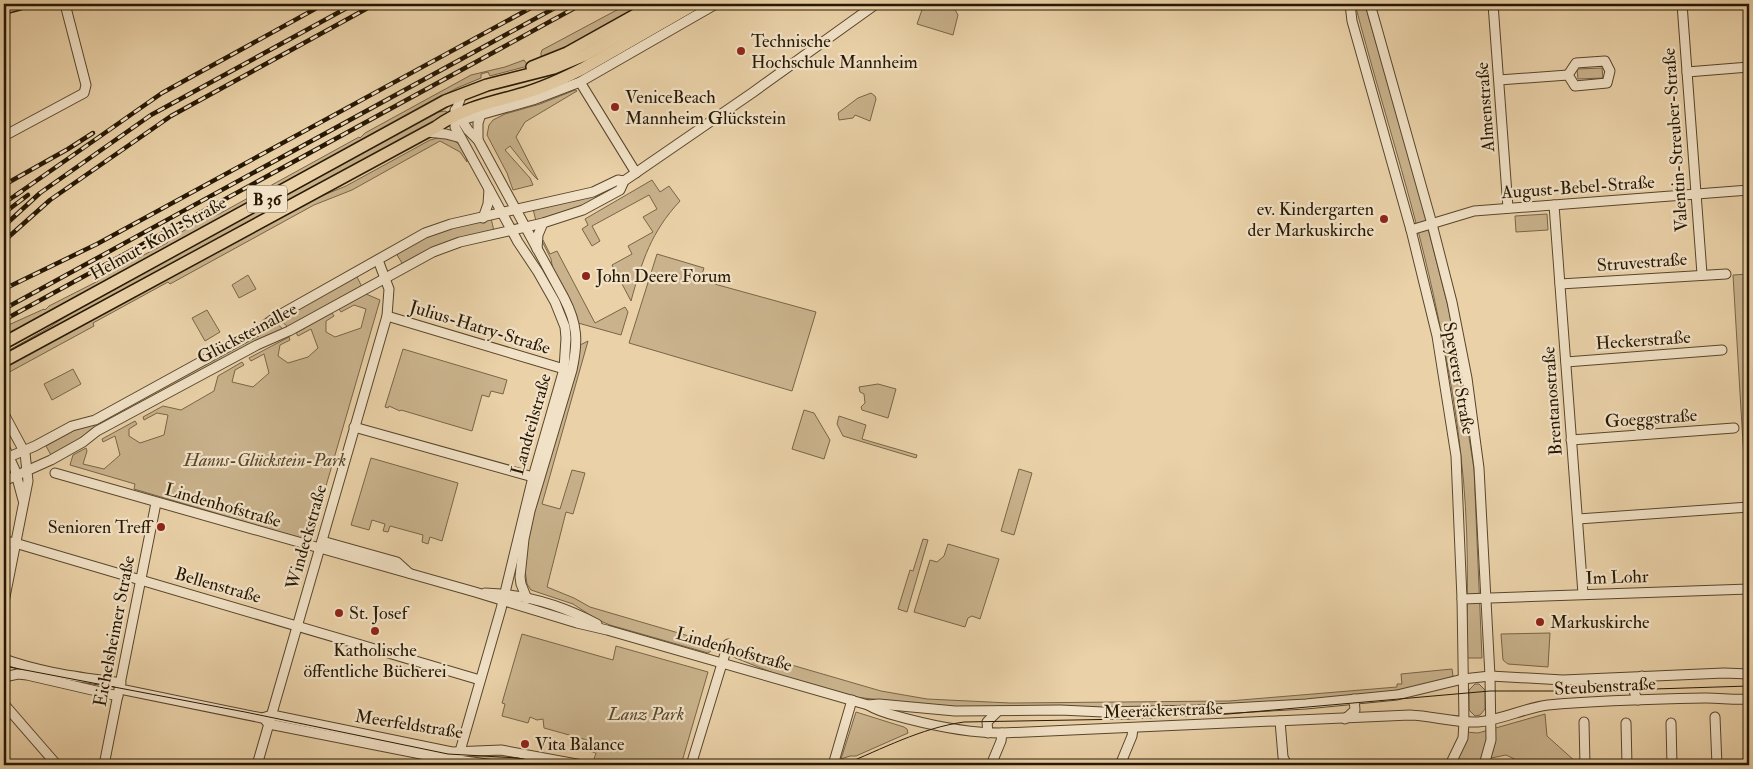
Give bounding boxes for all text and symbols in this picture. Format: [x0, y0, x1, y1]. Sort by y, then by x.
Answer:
place label: Technische Hochschule Mannheim [751, 30, 918, 74]
marker: Technische Hochschule Mannheim [735, 45, 747, 57]
street label: Valentin-Streuber-Straße [1658, 47, 1693, 233]
street label: Almenstraße [1471, 61, 1500, 154]
place label: VeniceBeach Mannheim Glückstein [625, 86, 786, 130]
marker: VeniceBeach Mannheim Glückstein [609, 101, 621, 113]
street label: August-Bebel-Straße [1500, 171, 1656, 204]
road number: B 36 [247, 185, 287, 212]
street label: Helmut-Kohl-Straße [86, 191, 231, 286]
place label: ev. Kindergarten der Markuskirche [1248, 198, 1374, 242]
marker: ev. Kindergarten der Markuskirche [1378, 213, 1390, 225]
street label: Struvestraße [1596, 248, 1688, 277]
place label: John Deere Forum [595, 265, 731, 288]
marker: John Deere Forum [580, 270, 592, 282]
street label: Julius-Hatry-Straße [406, 295, 554, 360]
street label: Glücksteinallee [193, 297, 302, 369]
street label: Speyerer Straße [1437, 320, 1480, 437]
street label: Heckerstraße [1595, 326, 1692, 355]
street label: Brentanostraße [1537, 345, 1568, 456]
street label: Landteilstraße [506, 370, 557, 478]
street label: Goeggstraße [1604, 404, 1698, 433]
park label: Hanns-Glückstein-Park [183, 449, 346, 472]
street label: Lindenhofstraße [162, 478, 284, 533]
street label: Windeckstraße [280, 482, 333, 593]
place label: Senioren Treff [48, 516, 154, 539]
marker: Senioren Treff [155, 521, 167, 533]
street label: Eichelsheimer Straße [89, 553, 141, 709]
street label: Bellenstraße [172, 562, 264, 609]
street label: Im Lohr [1585, 565, 1649, 590]
place label: St. Josef [349, 602, 410, 625]
marker: St. Josef [333, 607, 345, 619]
place label: Markuskirche [1550, 611, 1650, 634]
marker: Markuskirche [1534, 616, 1546, 628]
street label: Lindenhofstraße [673, 622, 795, 677]
marker: Katholische öffentliche Bücherei [369, 625, 381, 637]
place label: Katholische öffentliche Bücherei [303, 639, 447, 683]
street label: Steubenstraße [1554, 672, 1657, 701]
street label: Meeräckerstraße [1103, 697, 1224, 724]
park label: Lanz Park [607, 703, 684, 726]
street label: Meerfeldstraße [353, 705, 465, 744]
place label: Vita Balance [535, 733, 625, 756]
marker: Vita Balance [519, 738, 531, 750]

